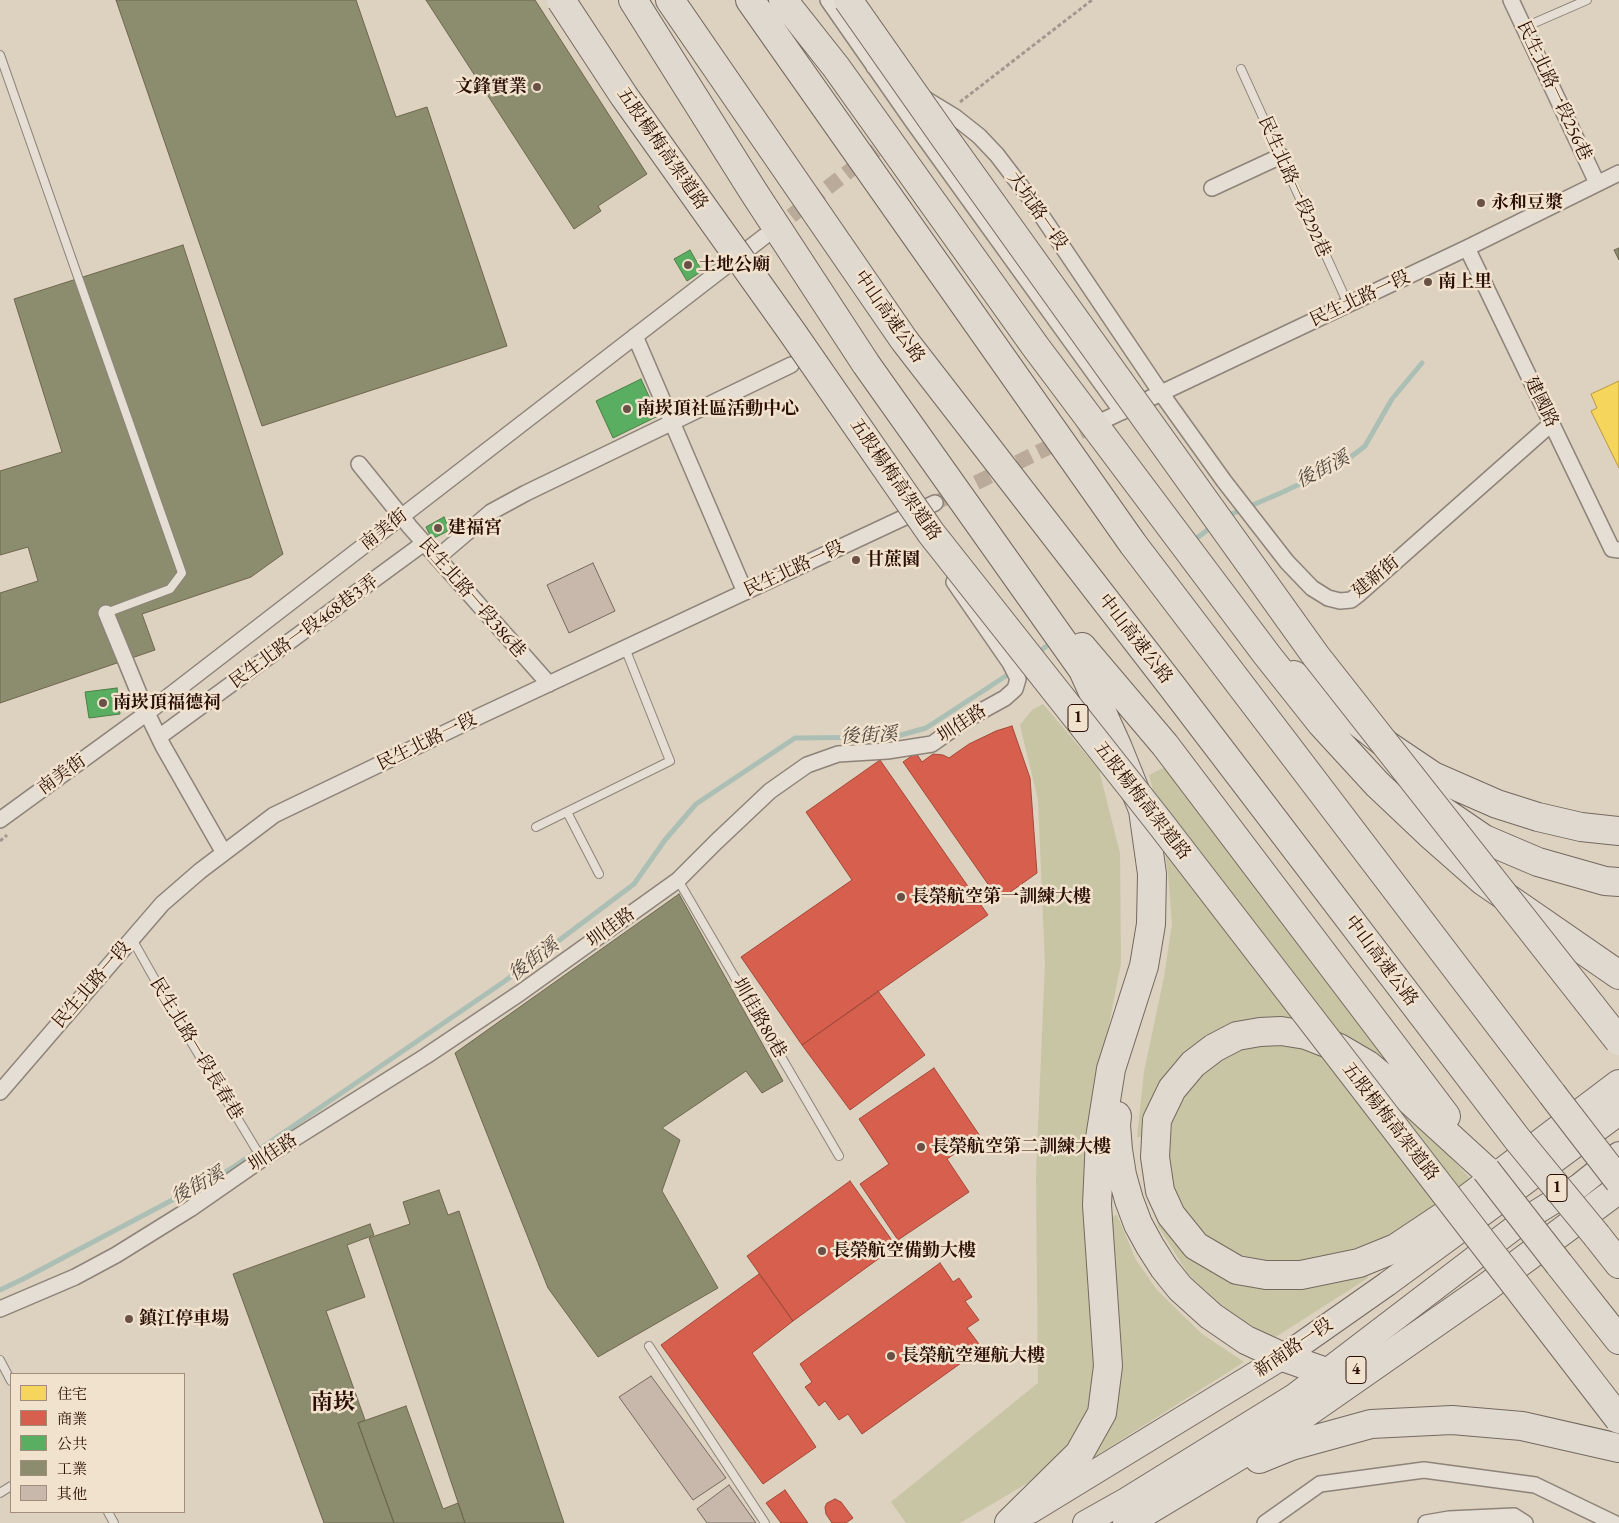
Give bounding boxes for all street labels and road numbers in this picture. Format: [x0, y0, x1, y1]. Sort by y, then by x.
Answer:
street label: 民生北路一段256巷 [1512, 18, 1596, 164]
street label: 五股楊梅高架道路 [612, 84, 712, 214]
street label: 民生北路一段292巷 [1253, 113, 1335, 261]
street label: 大坑路一段 [1002, 168, 1072, 254]
street label: 民生北路一段 [1306, 266, 1414, 332]
street label: 中山高速公路 [849, 267, 929, 367]
street label: 建國路 [1519, 373, 1563, 431]
street label: 五股楊梅高架道路 [845, 415, 945, 545]
street label: 南美街 [356, 505, 412, 555]
street label: 民生北路一段386巷 [414, 534, 530, 662]
street label: 民生北路一段 [740, 536, 848, 602]
street label: 建新街 [1348, 552, 1404, 602]
street label: 民生北路一段468巷3弄 [225, 571, 383, 693]
street label: 中山高速公路 [1093, 590, 1177, 688]
street label: 圳佳路 [933, 700, 991, 748]
road number: 1 [1068, 704, 1088, 731]
street label: 民生北路一段 [374, 709, 480, 775]
street label: 五股楊梅高架道路 [1089, 738, 1195, 864]
street label: 南美街 [34, 750, 90, 800]
street label: 圳佳路 [583, 903, 639, 953]
street label: 中山高速公路 [1340, 911, 1422, 1011]
street label: 民生北路一段 [48, 937, 136, 1033]
street label: 民生北路一段長春巷 [145, 974, 247, 1124]
street label: 圳佳路80巷 [727, 974, 791, 1062]
street label: 五股楊梅高架道路 [1337, 1059, 1443, 1185]
street label: 圳佳路 [244, 1129, 302, 1177]
road number: 1 [1547, 1174, 1567, 1202]
street label: 新南路一段 [1251, 1314, 1337, 1382]
road number: 4 [1346, 1356, 1366, 1384]

